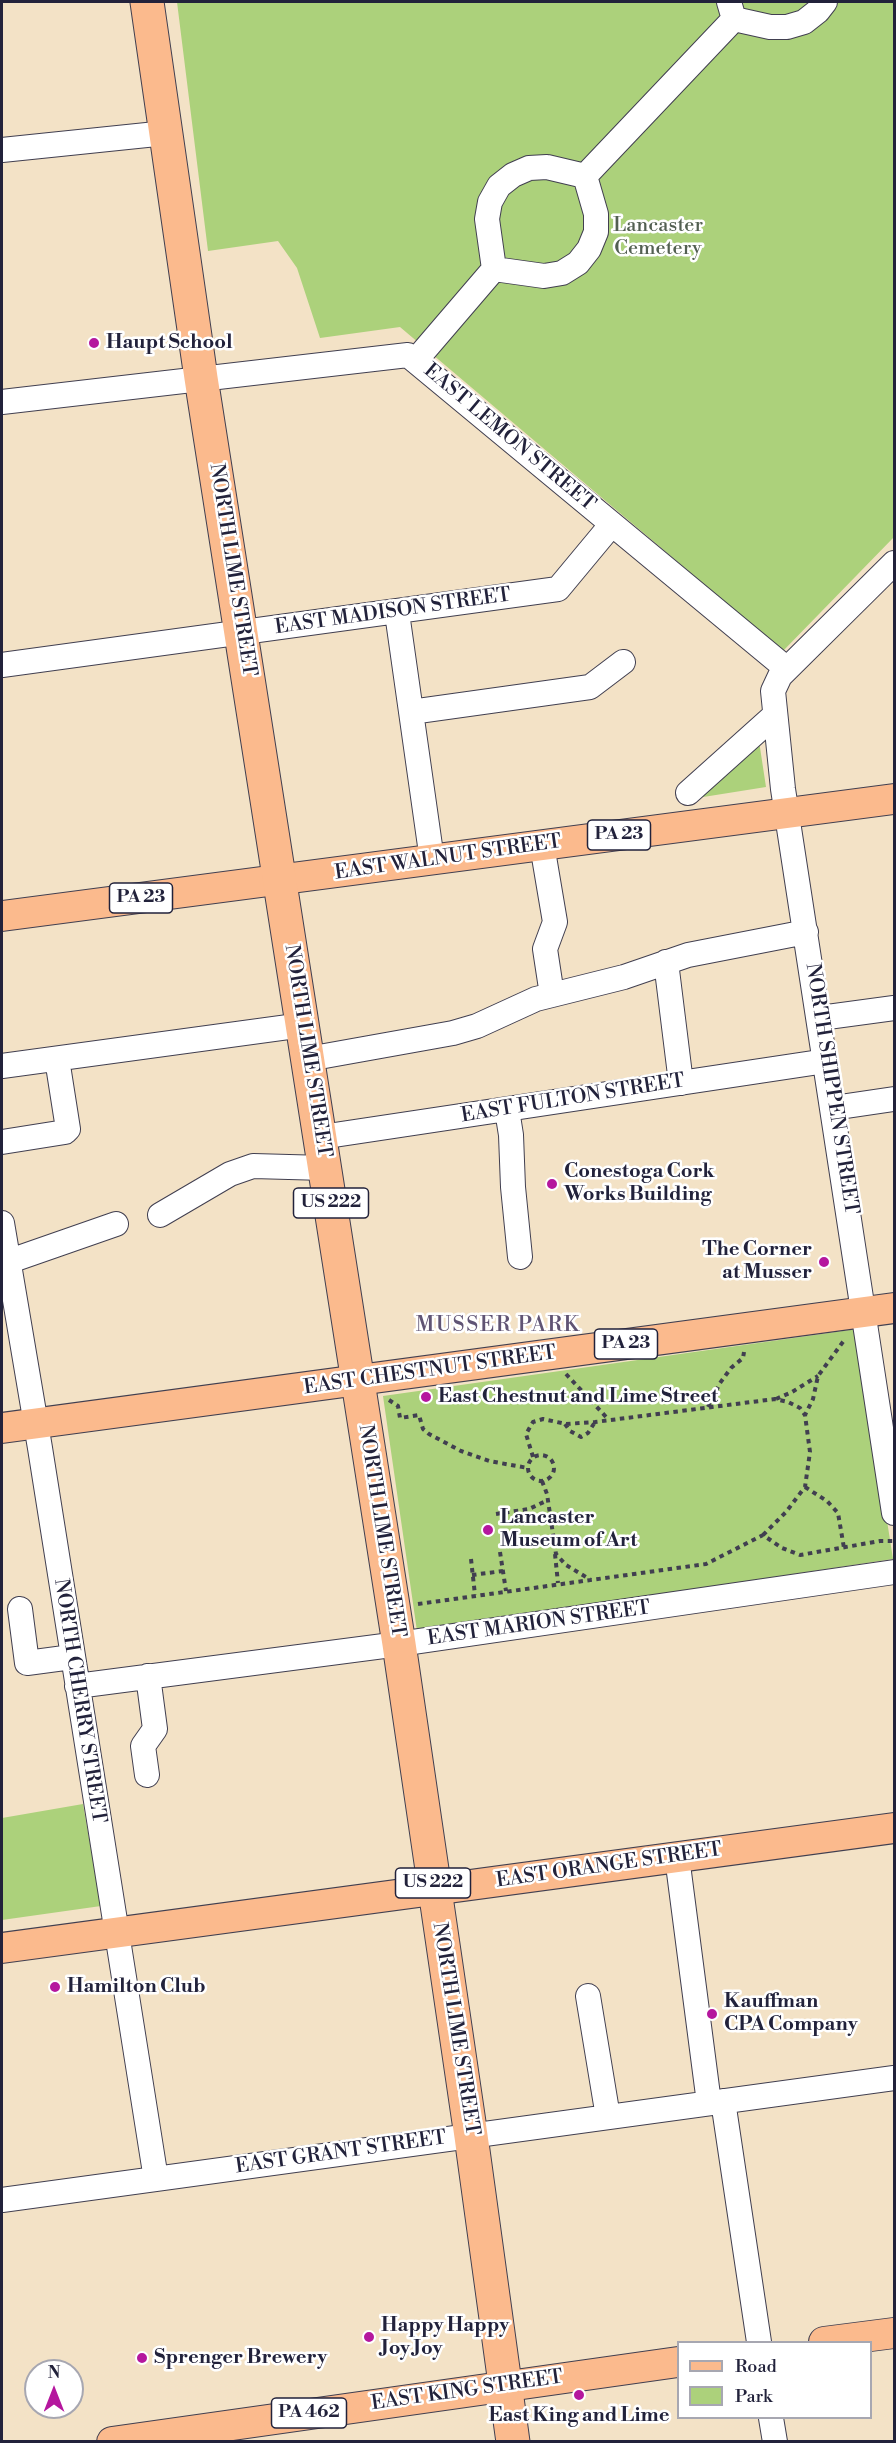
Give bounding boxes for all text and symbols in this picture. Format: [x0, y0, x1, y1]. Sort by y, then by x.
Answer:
park label: Lancaster Cemetery [613, 214, 703, 261]
place label: Haupt School [106, 331, 233, 355]
marker: Haupt School [87, 336, 101, 350]
street label: EAST LEMON STREET [418, 359, 600, 517]
street label: NORTH LIME STREET [203, 462, 261, 678]
street label: EAST MADISON STREET [273, 584, 513, 640]
road number: PA 23 [588, 820, 650, 850]
street label: EAST WALNUT STREET [333, 830, 563, 886]
road number: PA 23 [110, 883, 172, 913]
street label: NORTH LIME STREET [278, 943, 336, 1159]
street label: NORTH SHIPPEN STREET [799, 962, 863, 1216]
street label: EAST FULTON STREET [459, 1069, 687, 1129]
place label: Conestoga Cork Works Building [564, 1160, 714, 1207]
marker: Conestoga Cork Works Building [545, 1177, 559, 1191]
road number: US 222 [294, 1188, 368, 1218]
place label: The Corner at Musser [702, 1238, 812, 1285]
marker: The Corner at Musser [817, 1255, 831, 1269]
district label: MUSSER PARK [416, 1313, 580, 1339]
road number: PA 23 [594, 1329, 658, 1359]
street label: EAST CHESTNUT STREET [302, 1341, 558, 1401]
place label: East Chestnut and Lime Street [438, 1385, 718, 1409]
marker: East Chestnut and Lime Street [419, 1390, 433, 1404]
street label: NORTH LIME STREET [352, 1423, 410, 1639]
place label: Lancaster Museum of Art [500, 1506, 637, 1553]
marker: Lancaster Museum of Art [481, 1523, 495, 1537]
street label: NORTH CHERRY STREET [48, 1577, 110, 1825]
street label: EAST MARION STREET [426, 1596, 652, 1652]
street label: EAST ORANGE STREET [495, 1838, 723, 1894]
road number: US 222 [396, 1868, 470, 1898]
street label: NORTH LIME STREET [426, 1921, 484, 2137]
place label: Hamilton Club [67, 1975, 206, 1999]
marker: Hamilton Club [48, 1980, 62, 1994]
place label: Kauffman CPA Company [724, 1990, 858, 2037]
marker: Kauffman CPA Company [705, 2007, 719, 2021]
street label: EAST GRANT STREET [234, 2126, 448, 2180]
place label: Happy Happy Joy Joy [381, 2314, 509, 2361]
marker: Happy Happy Joy Joy [362, 2330, 376, 2344]
legend [677, 2341, 872, 2419]
place label: Sprenger Brewery [154, 2346, 327, 2370]
marker: Sprenger Brewery [135, 2351, 149, 2365]
text: Road [735, 2355, 777, 2378]
north arrow [24, 2359, 84, 2419]
text: N [48, 2363, 60, 2383]
street label: EAST KING STREET [370, 2366, 564, 2416]
text: Park [735, 2385, 772, 2408]
marker: East King and Lime [572, 2388, 586, 2402]
road number: PA 462 [272, 2398, 346, 2428]
place label: East King and Lime [488, 2404, 670, 2428]

